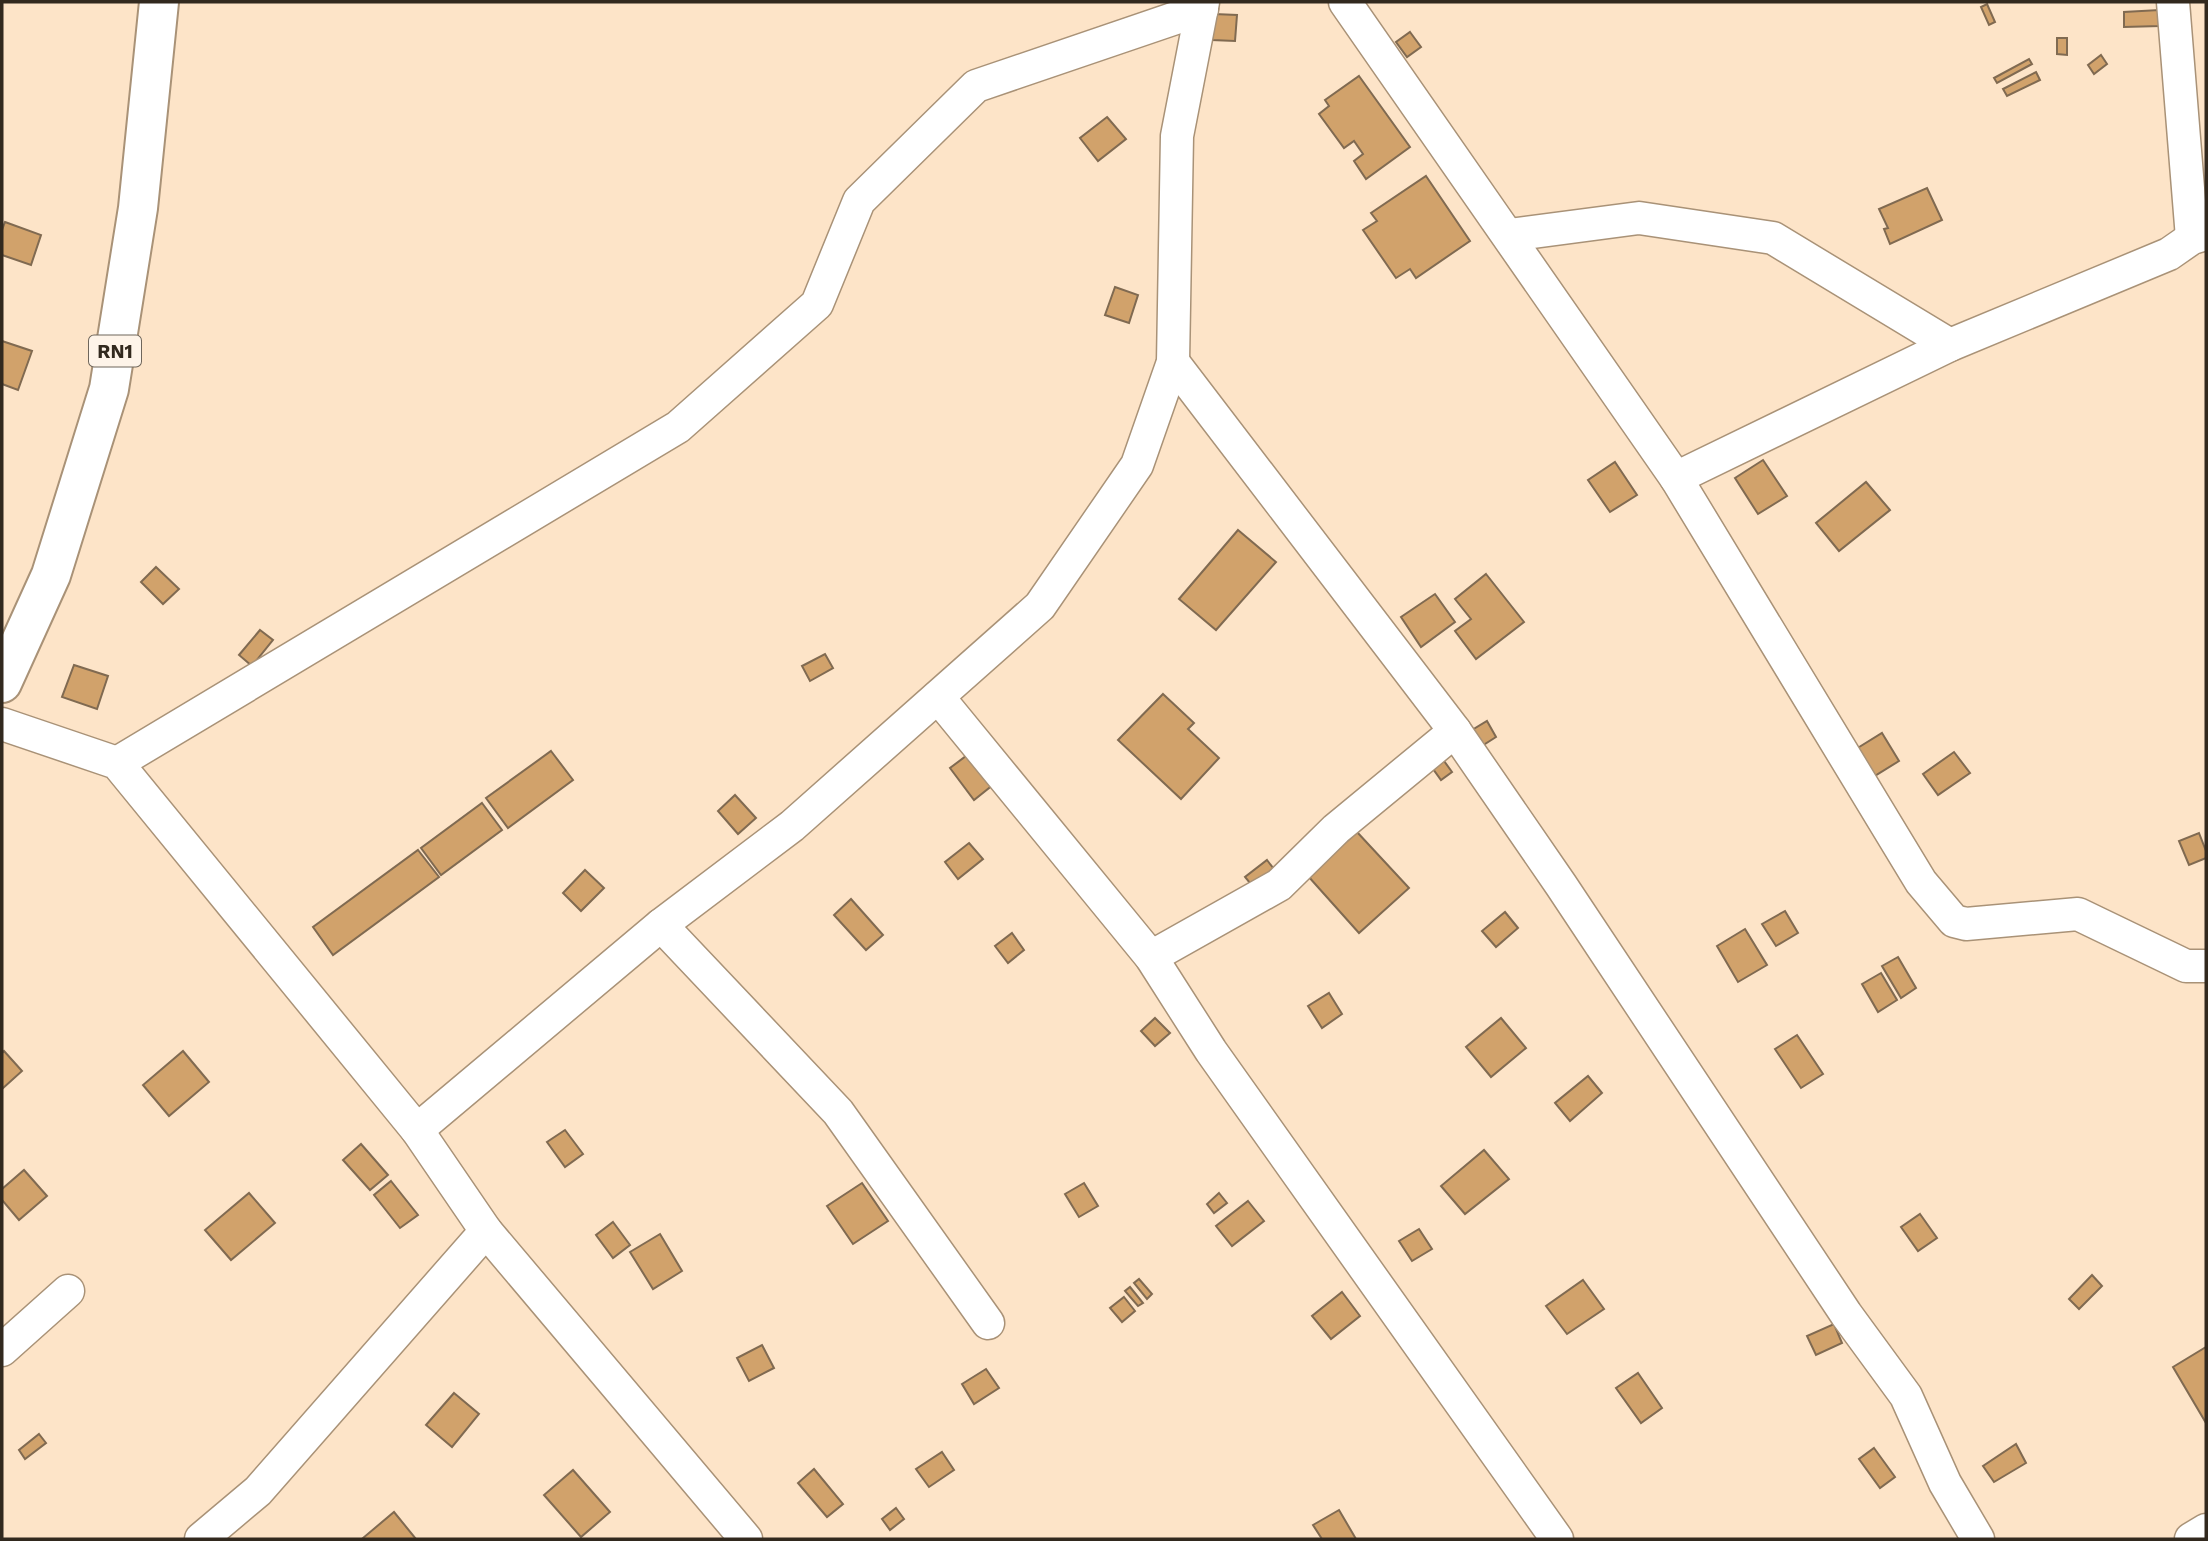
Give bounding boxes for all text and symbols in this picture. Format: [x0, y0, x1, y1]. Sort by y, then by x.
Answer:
road number: RN1 [89, 336, 141, 366]

